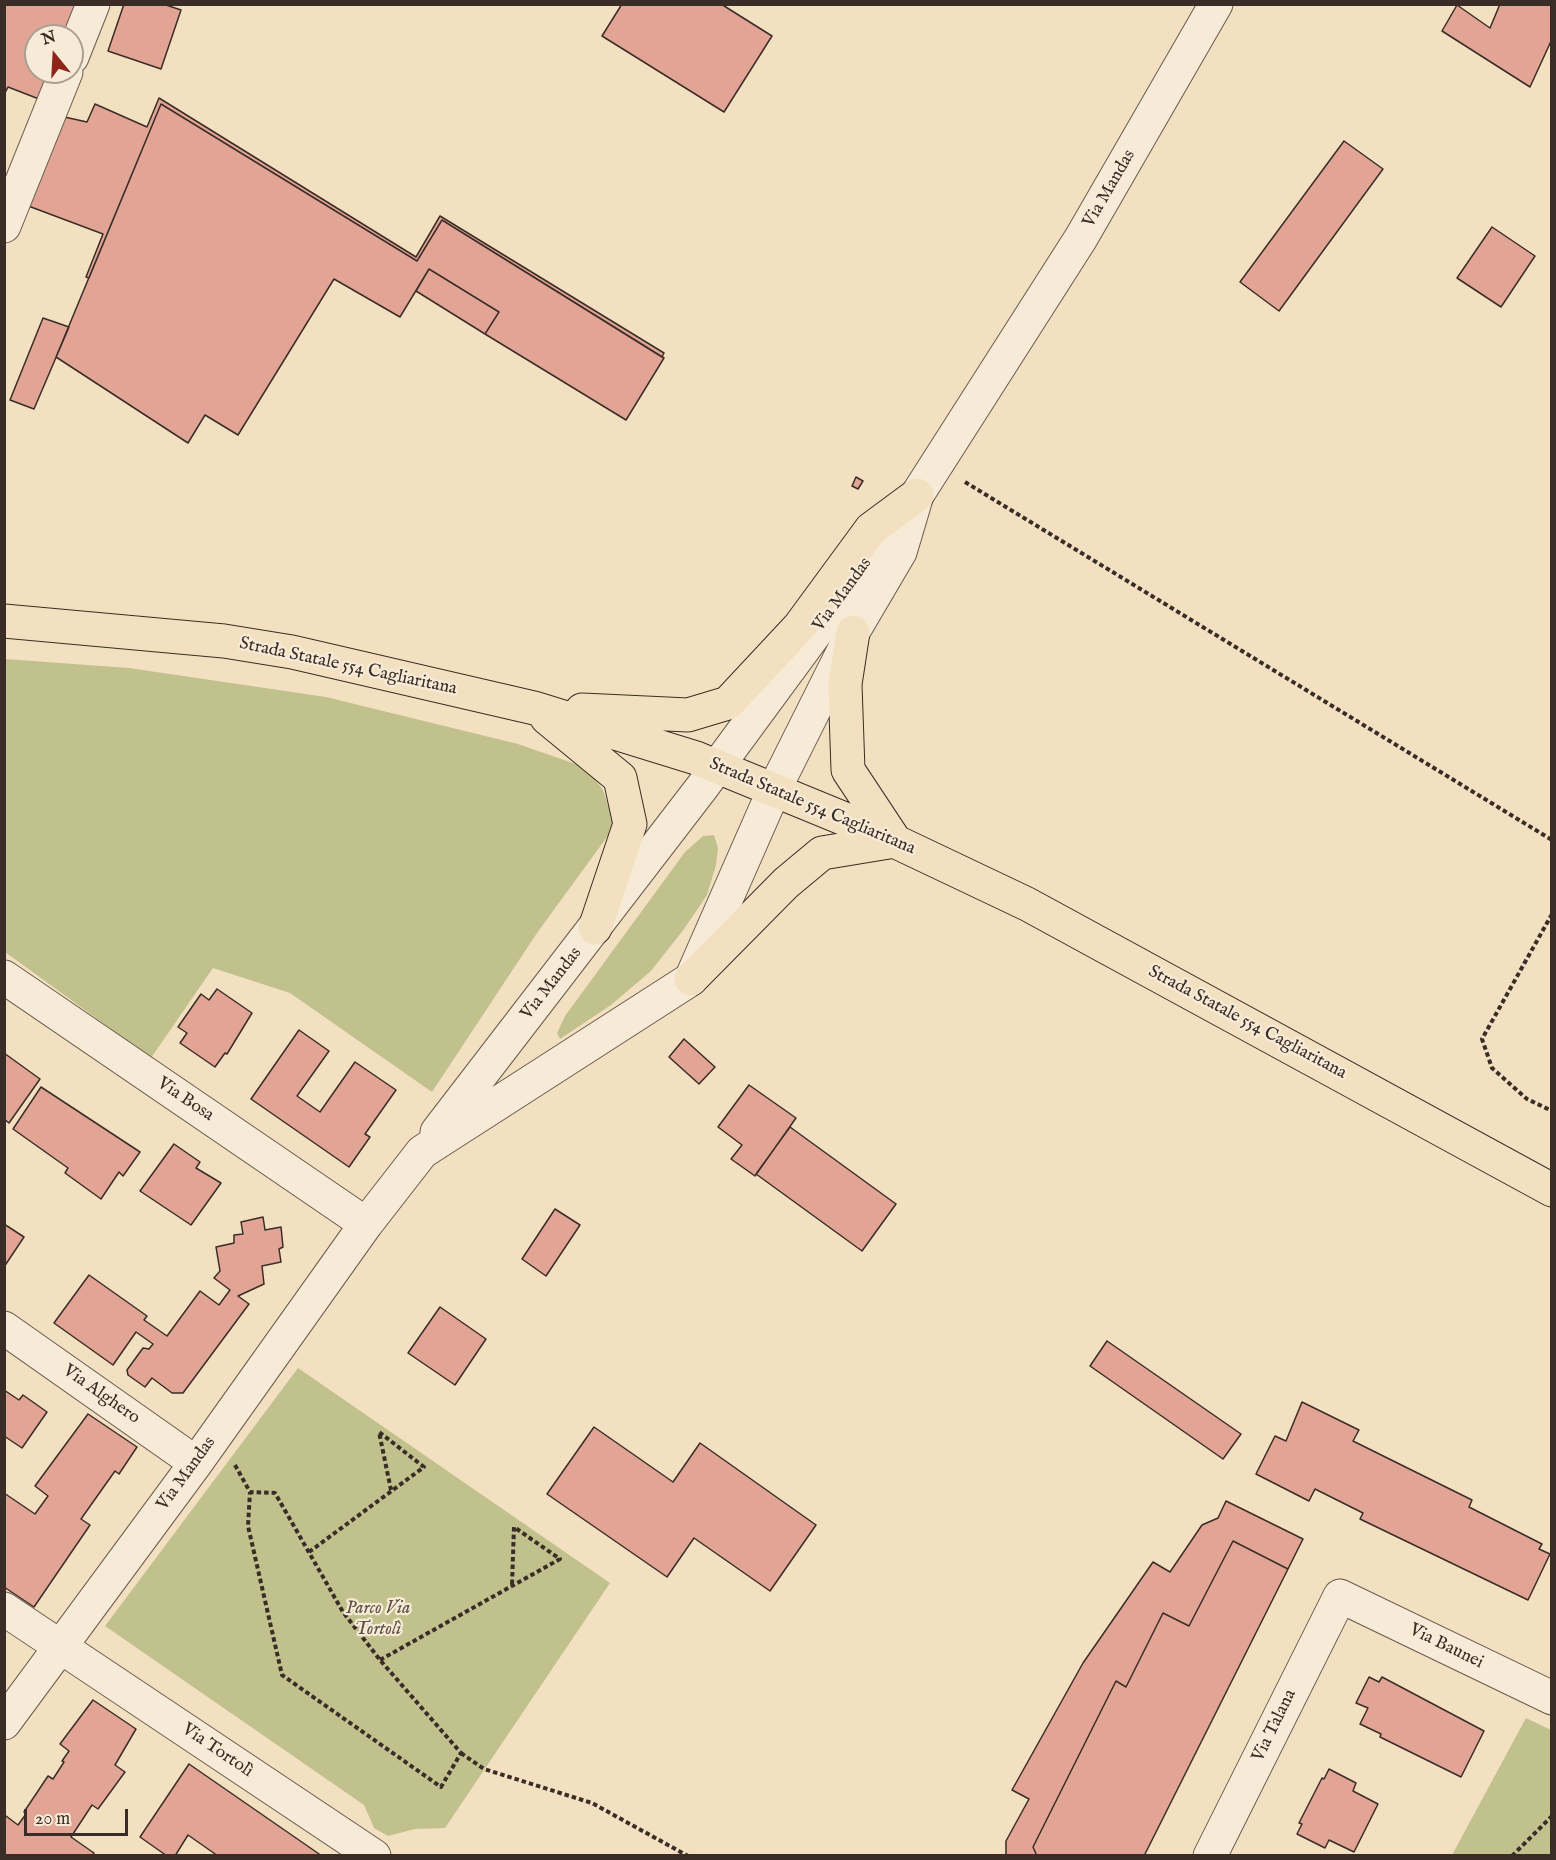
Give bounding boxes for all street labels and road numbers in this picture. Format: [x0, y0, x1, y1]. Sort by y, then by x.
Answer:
street label: Via Mandas [1079, 146, 1141, 232]
street label: Via Mandas [809, 554, 877, 636]
street label: Strada Statale 554 Cagliaritana [237, 633, 459, 701]
street label: Strada Statale 554 Cagliaritana [706, 754, 918, 860]
street label: Via Mandas [517, 943, 587, 1025]
street label: Strada Statale 554 Cagliaritana [1144, 961, 1350, 1085]
street label: Via Bosa [152, 1073, 218, 1127]
street label: Via Alghero [58, 1361, 144, 1429]
street label: Via Mandas [153, 1433, 221, 1515]
street label: Via Baunei [1405, 1620, 1487, 1674]
street label: Via Talana [1248, 1686, 1302, 1766]
street label: Via Tortolì [177, 1719, 257, 1783]

